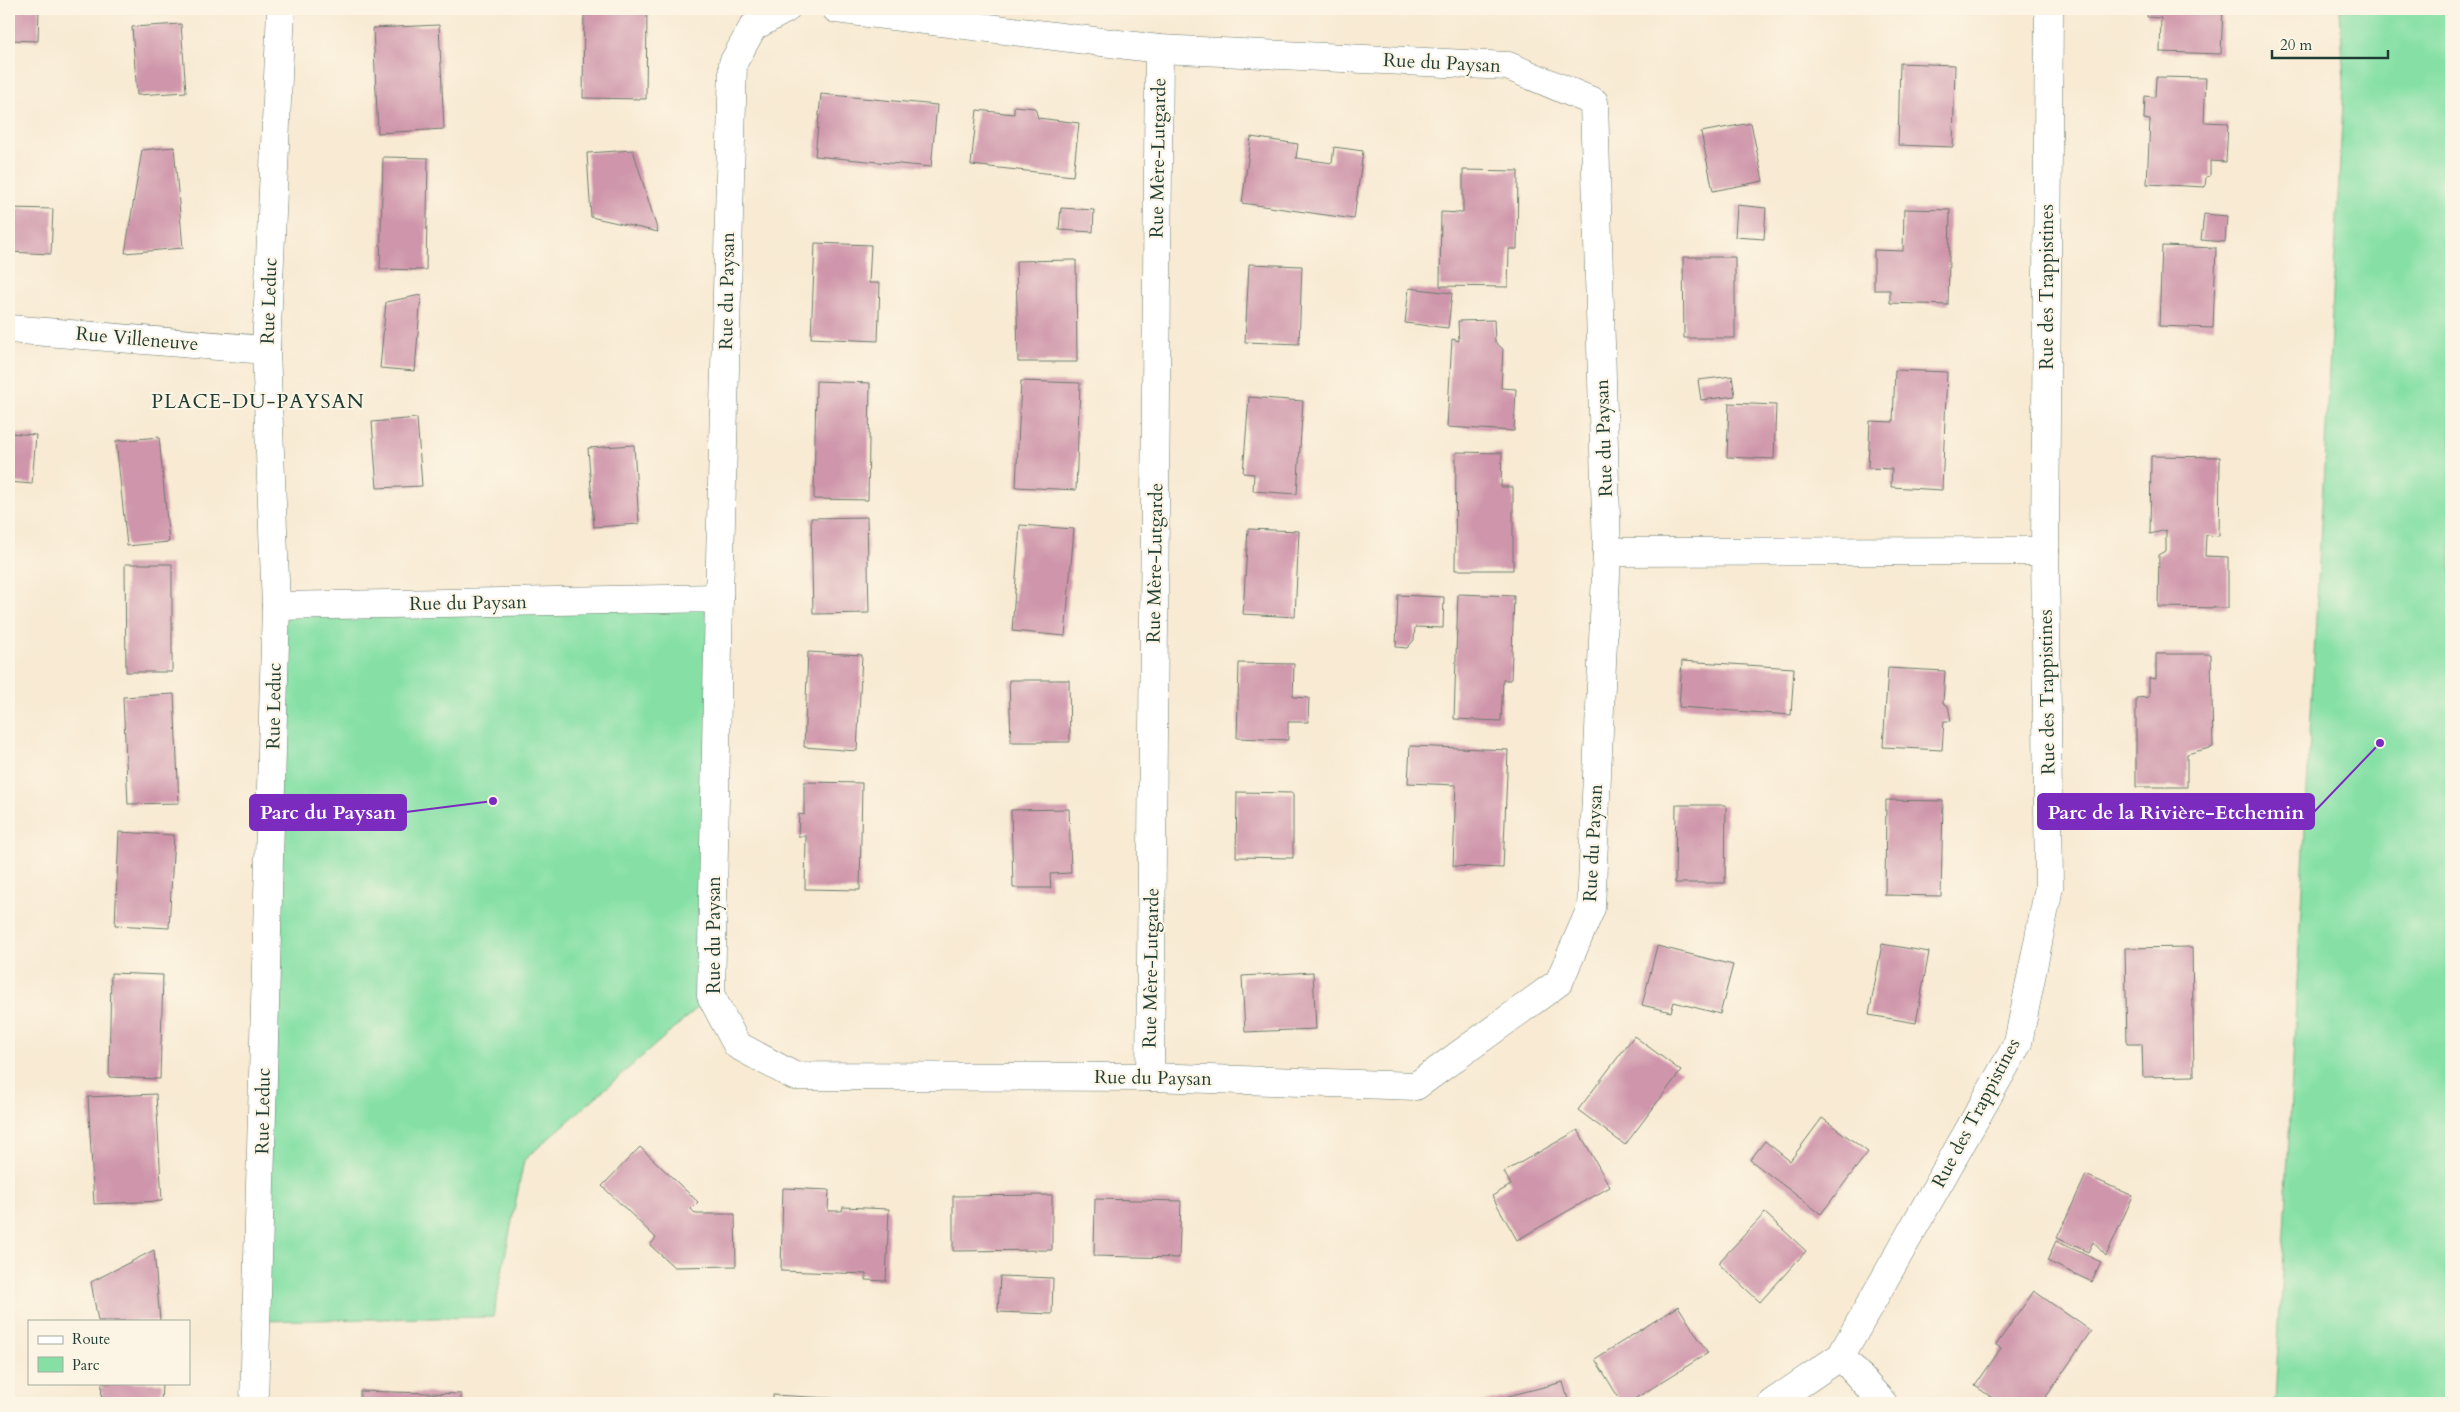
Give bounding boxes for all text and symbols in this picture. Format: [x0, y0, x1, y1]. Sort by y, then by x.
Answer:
scale bar [2272, 28, 2389, 60]
text: 20 m [2280, 35, 2312, 55]
street label: Rue du Paysan [1382, 47, 1502, 79]
street label: Rue Mère-Lutgarde [1144, 78, 1172, 238]
street label: Rue des Trappistines [2034, 204, 2060, 370]
street label: Rue du Paysan [713, 232, 741, 350]
street label: Rue Leduc [254, 257, 284, 345]
street label: Rue Villeneuve [75, 321, 199, 357]
street label: Rue du Paysan [1589, 378, 1619, 497]
district label: PLACE-DU-PAYSAN [151, 388, 365, 415]
street label: Rue Mère-Lutgarde [1141, 483, 1169, 643]
street label: Rue du Paysan [409, 589, 527, 617]
street label: Rue des Trappistines [2033, 609, 2061, 775]
street label: Rue Leduc [260, 662, 288, 750]
street label: Rue du Paysan [1577, 783, 1609, 903]
callout: Parc de la Rivière-Etchemin [2038, 794, 2314, 829]
callout: Parc du Paysan [250, 795, 406, 830]
text: Parc du Paysan [260, 799, 396, 826]
text: Parc de la Rivière-Etchemin [2048, 799, 2304, 826]
street label: Rue du Paysan [701, 876, 727, 994]
street label: Rue Mère-Lutgarde [1137, 888, 1165, 1048]
street label: Rue des Trappistines [1926, 1034, 2026, 1192]
street label: Rue du Paysan [1094, 1064, 1212, 1092]
street label: Rue Leduc [249, 1067, 277, 1155]
legend [28, 1320, 190, 1384]
text: Route [72, 1329, 110, 1349]
text: Parc [72, 1355, 100, 1375]

